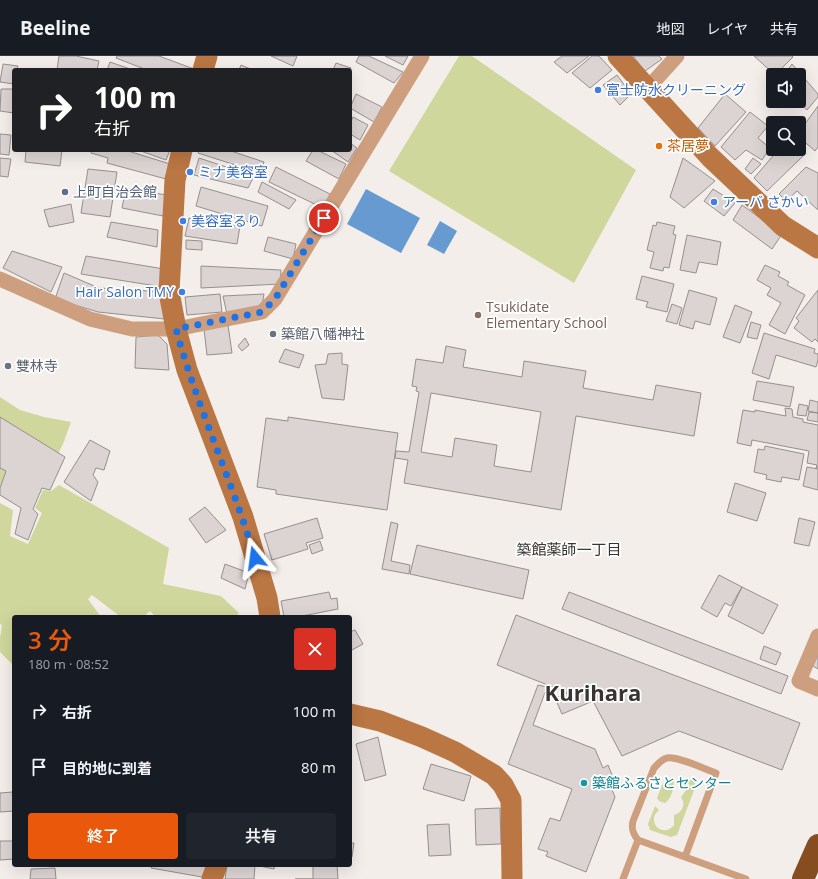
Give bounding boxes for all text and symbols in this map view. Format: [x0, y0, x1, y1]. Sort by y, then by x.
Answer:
text: Beeline [20, 15, 91, 41]
text: 地図 [656, 19, 684, 38]
text: レイヤ [706, 19, 748, 38]
text: 共有 [770, 19, 798, 38]
map controls [766, 68, 806, 156]
button: sound [766, 68, 806, 108]
text: 100 m [94, 78, 177, 116]
place label: 富士防水クリーニング [606, 80, 746, 99]
icon: right [28, 84, 80, 136]
marker: 富士防水クリーニング [593, 85, 603, 95]
text: 右折 [94, 116, 130, 140]
button: search [766, 116, 806, 156]
place label: 茶居夢 [667, 136, 709, 155]
marker: 茶居夢 [654, 141, 664, 151]
place label: ミナ美容室 [198, 162, 268, 181]
marker: ミナ美容室 [185, 167, 195, 177]
place label: 上町自治会館 [73, 182, 157, 201]
marker: 上町自治会館 [60, 187, 70, 197]
place label: アーバ さかい [722, 192, 809, 211]
marker: アーバ さかい [709, 197, 719, 207]
pin [307, 201, 341, 235]
icon: arrive [313, 207, 335, 229]
place label: 美容室るり [191, 211, 261, 230]
marker: 美容室るり [178, 216, 188, 226]
place label: Hair Salon TMY [75, 282, 174, 301]
marker: Hair Salon TMY [177, 287, 187, 297]
place label: Tsukidate Elementary School [486, 297, 607, 332]
marker: Tsukidate Elementary School [473, 310, 483, 320]
place label: 築館八幡神社 [281, 324, 365, 343]
marker: 築館八幡神社 [268, 329, 278, 339]
place label: 雙林寺 [16, 356, 58, 375]
marker: 雙林寺 [3, 361, 13, 371]
position arrow [234, 537, 276, 579]
district label: 築館薬師一丁目 [516, 539, 622, 559]
text: 3 分 [28, 623, 72, 656]
button: close [294, 628, 336, 670]
text: 180 m · 08:52 [28, 655, 109, 673]
district label: Kurihara [545, 677, 641, 707]
icon: right [28, 700, 50, 722]
text: 100 m [292, 701, 336, 721]
text: 右折 [62, 702, 92, 722]
icon: arrive [28, 756, 50, 778]
text: 80 m [301, 757, 336, 777]
text: 目的地に到着 [62, 758, 152, 778]
place label: 築館ふるさとセンター [592, 773, 732, 792]
marker: 築館ふるさとセンター [579, 778, 589, 788]
button: 終了 [28, 813, 178, 859]
button: 共有 [186, 813, 336, 859]

